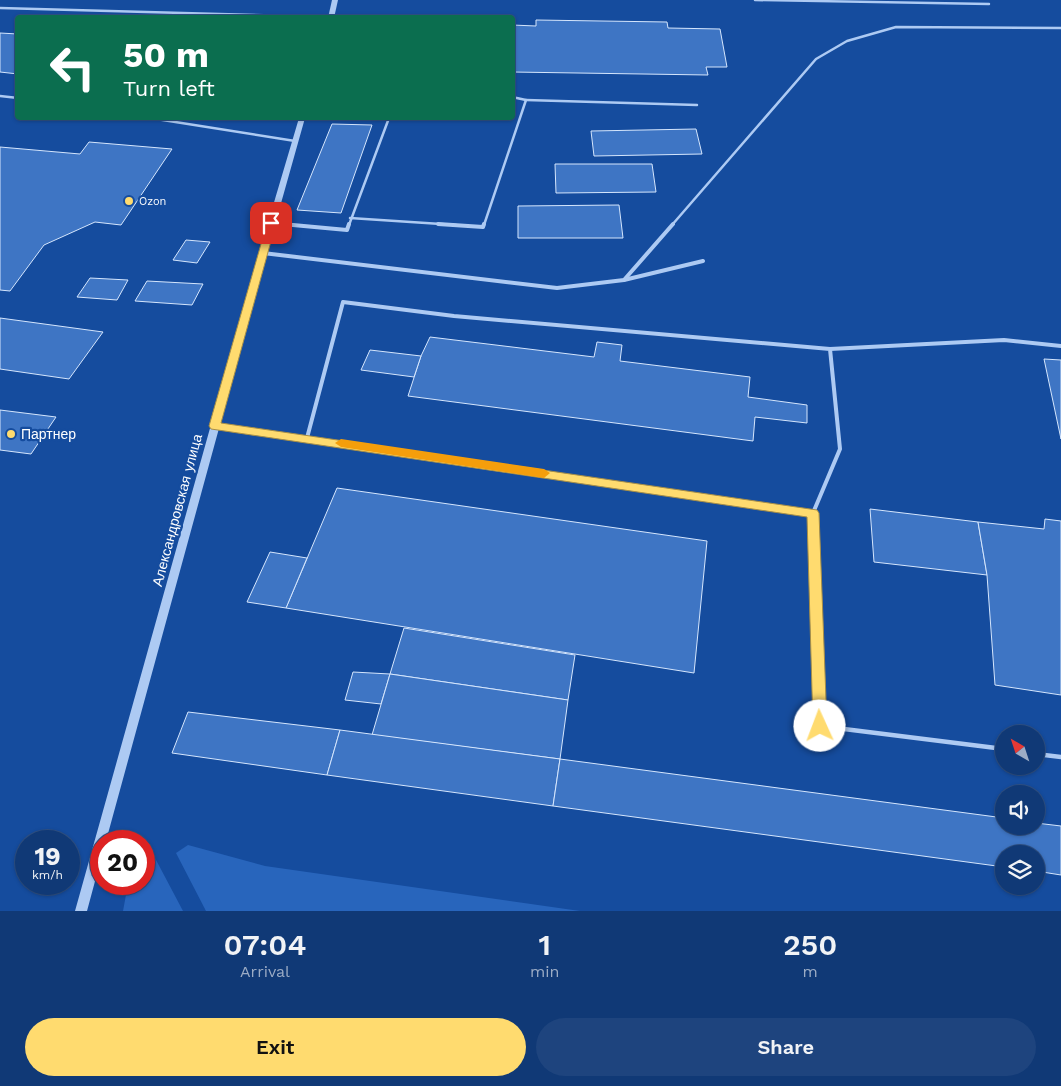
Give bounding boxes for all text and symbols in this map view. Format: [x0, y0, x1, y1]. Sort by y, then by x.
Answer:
text: 50 m [123, 34, 209, 76]
icon: left [40, 35, 105, 100]
text: Turn left [123, 76, 215, 101]
marker: Ozon [123, 195, 135, 207]
place label: Ozon [139, 195, 166, 208]
pin [250, 202, 292, 244]
icon: arrive [257, 209, 285, 237]
place label: Партнер [21, 426, 76, 442]
marker: Партнер [5, 428, 17, 440]
street label: Александровская улица [149, 432, 205, 588]
position arrow [793, 699, 845, 751]
north arrow [995, 725, 1045, 775]
map controls [995, 725, 1045, 895]
button: sound [995, 785, 1045, 835]
speed limit sign: 20 [90, 830, 155, 895]
text: 19 [34, 842, 61, 871]
button: layers [995, 845, 1045, 895]
text: km/h [32, 868, 63, 882]
text: 07:04 [224, 927, 306, 962]
text: 1 [539, 927, 551, 962]
text: 250 [783, 927, 837, 962]
text: Arrival [240, 962, 290, 981]
text: min [530, 962, 559, 981]
text: m [803, 962, 818, 981]
button: Exit [25, 1018, 526, 1076]
button: Share [536, 1018, 1036, 1076]

